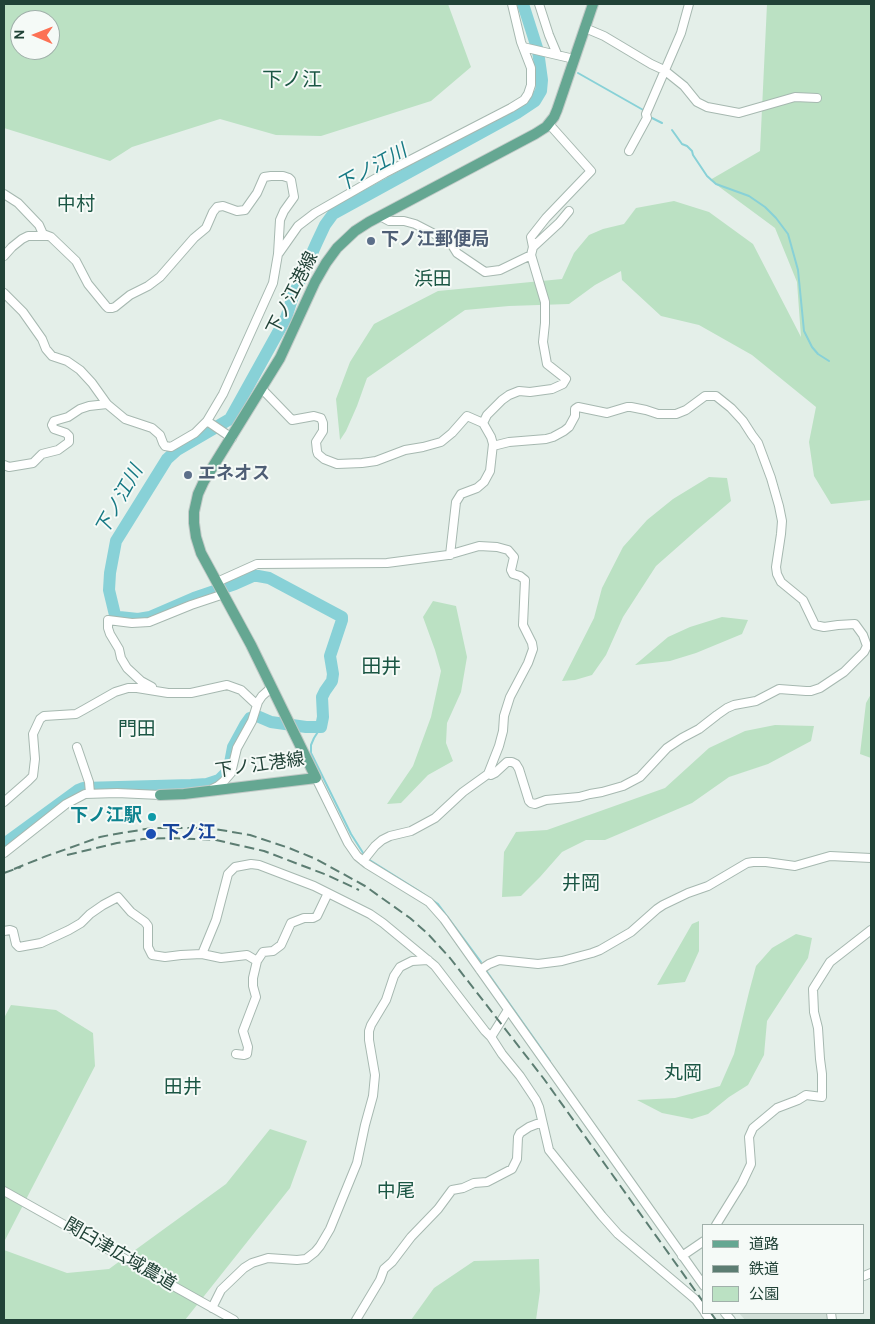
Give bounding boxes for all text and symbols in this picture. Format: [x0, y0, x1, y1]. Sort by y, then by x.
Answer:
north arrow [10, 10, 60, 60]
text: N [12, 30, 29, 40]
district label: 下ノ江 [262, 70, 322, 94]
water label: 下ノ江川 [334, 142, 412, 198]
district label: 中村 [57, 195, 95, 217]
place label: 下ノ江郵便局 [381, 230, 489, 252]
marker: 下ノ江郵便局 [365, 235, 377, 247]
street label: 下ノ江港線 [264, 249, 324, 339]
district label: 浜田 [414, 270, 452, 292]
water label: 下ノ江川 [93, 462, 149, 540]
place label: エネオス [198, 464, 270, 486]
marker: エネオス [182, 469, 194, 481]
district label: 田井 [361, 657, 401, 681]
district label: 門田 [118, 720, 156, 742]
street label: 下ノ江港線 [214, 750, 306, 784]
place label: 下ノ江駅 [70, 806, 142, 828]
marker: 下ノ江駅 [146, 811, 158, 823]
place label: 下ノ江 [162, 823, 216, 845]
marker: 下ノ江 [144, 827, 158, 841]
district label: 井岡 [562, 874, 600, 896]
district label: 丸岡 [664, 1064, 702, 1086]
district label: 田井 [164, 1078, 202, 1100]
district label: 中尾 [377, 1182, 415, 1204]
street label: 関臼津広域農道 [59, 1215, 179, 1297]
legend [702, 1224, 865, 1314]
text: 道路 [749, 1236, 779, 1255]
text: 鉄道 [749, 1261, 779, 1280]
text: 公園 [749, 1286, 779, 1305]

